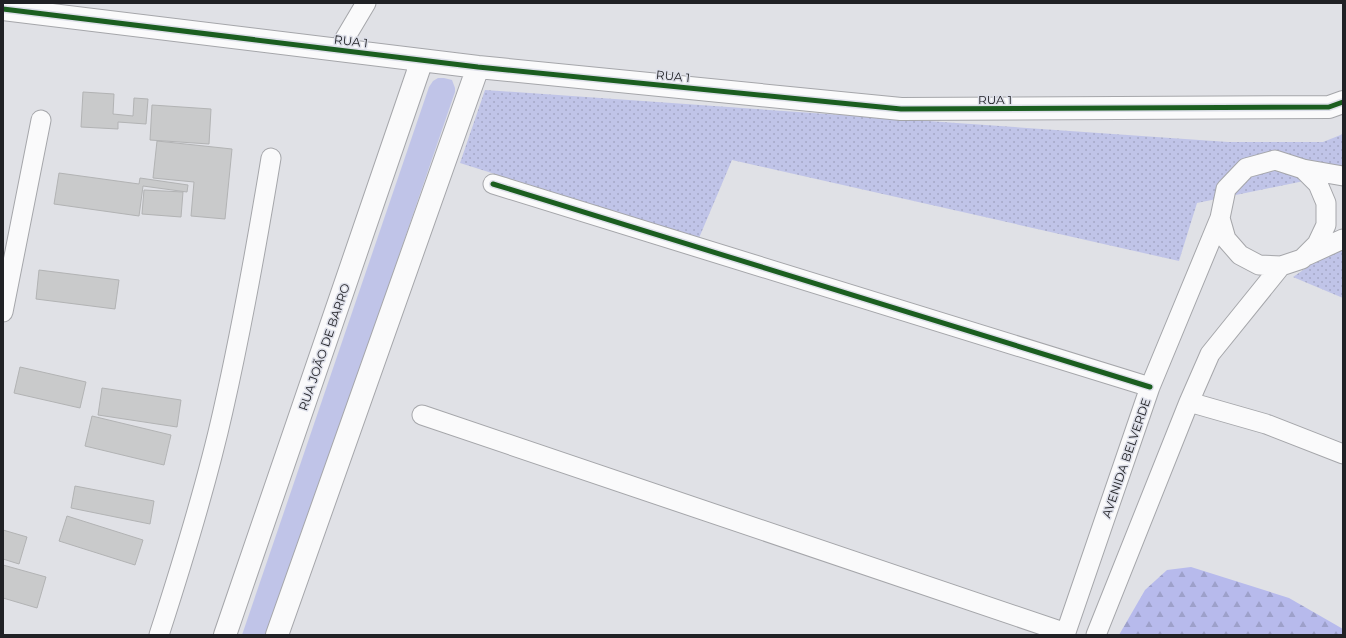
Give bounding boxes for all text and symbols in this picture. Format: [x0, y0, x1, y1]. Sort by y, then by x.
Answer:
street label: RUA 1 [333, 31, 369, 51]
street label: RUA 1 [655, 67, 691, 85]
street label: RUA 1 [978, 92, 1012, 107]
street label: RUA JOÃO DE BARRO [295, 281, 353, 413]
street label: AVENIDA BELVERDE [1098, 396, 1154, 520]

